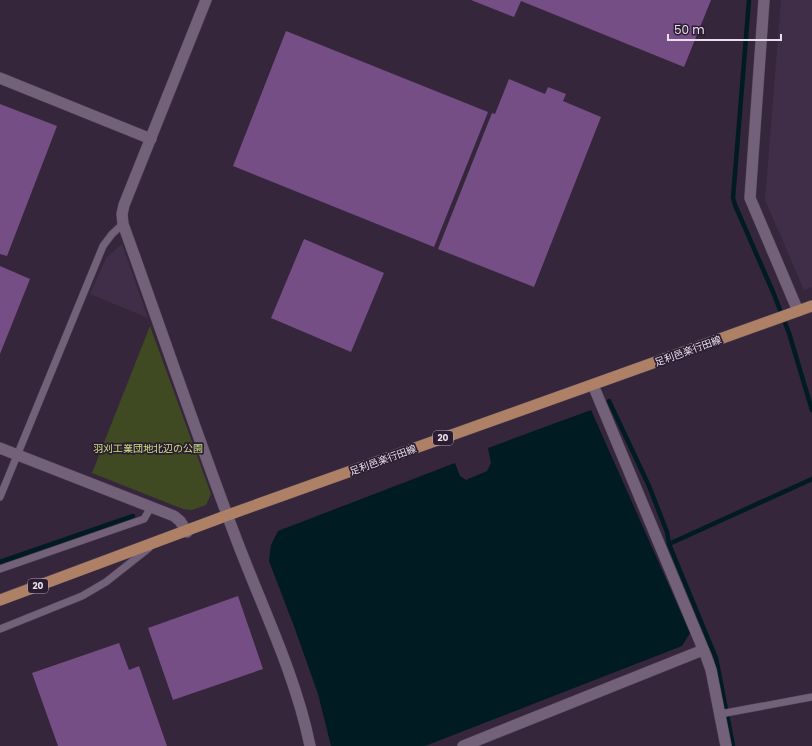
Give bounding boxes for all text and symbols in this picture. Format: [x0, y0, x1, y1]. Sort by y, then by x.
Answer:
scale bar [668, 16, 781, 42]
text: 50 m [674, 21, 705, 38]
street label: 足利邑楽行田線 [653, 332, 723, 370]
road number: 20 [433, 431, 453, 445]
park label: 羽刈工業団地北辺の公園 [93, 441, 203, 456]
street label: 足利邑楽行田線 [348, 441, 418, 479]
road number: 20 [28, 579, 48, 593]

